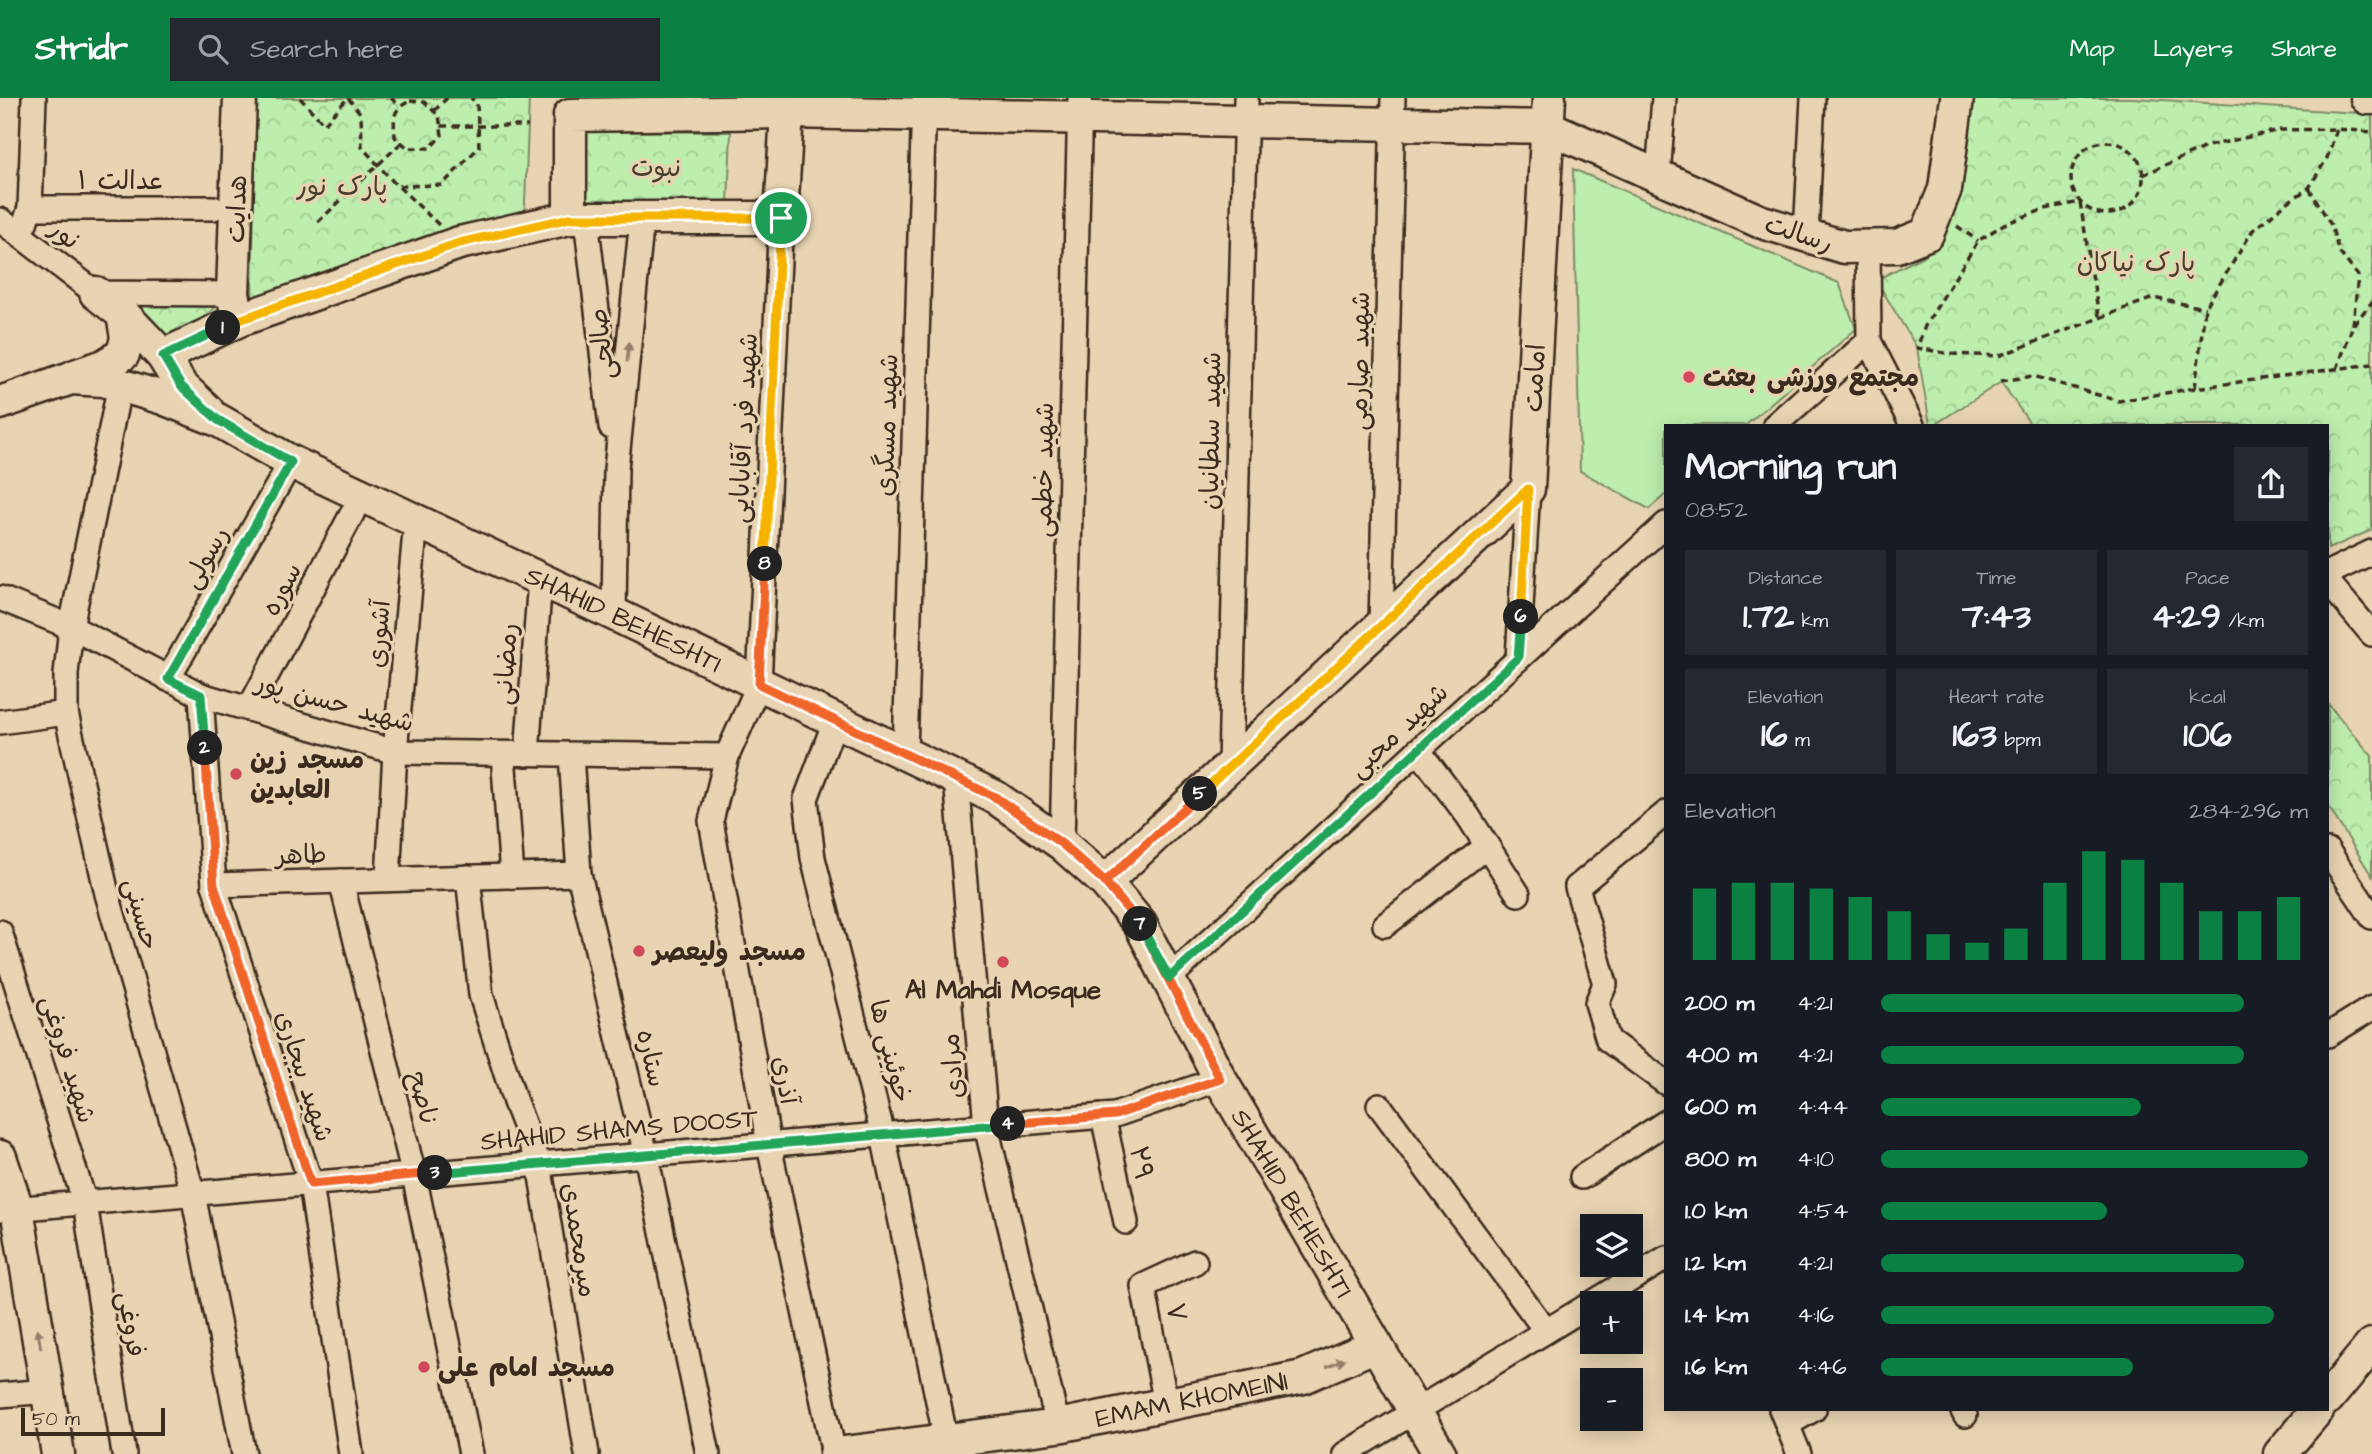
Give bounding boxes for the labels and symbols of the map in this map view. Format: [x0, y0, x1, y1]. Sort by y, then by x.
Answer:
park label: نبوت [631, 150, 681, 186]
street label: عدالت ۱ [78, 163, 164, 199]
park label: پارک نور [296, 169, 387, 205]
street label: هدایت [218, 174, 256, 244]
pin [751, 188, 811, 248]
street label: رسالت [1760, 206, 1837, 262]
street label: نور [41, 211, 87, 258]
park label: پارک نیاکان [2077, 245, 2195, 281]
street label: شهید صارمی [1341, 291, 1379, 431]
street label: صالحی [580, 306, 624, 382]
pin: 1 [206, 310, 241, 345]
street label: شهید فرد آقابابایی [721, 332, 767, 524]
one-way arrow [623, 341, 634, 363]
street label: امامت [1515, 343, 1555, 413]
street label: شهید سلطانیان [1192, 351, 1230, 511]
street label: شهید مسگری [867, 353, 907, 497]
place label: مجتمع ورزشی بعثت [1703, 360, 1919, 396]
marker: مجتمع ورزشی بعثت [1681, 369, 1697, 385]
street label: شهید خطمی [1025, 402, 1063, 538]
street label: رسولی [174, 519, 238, 596]
pin: 8 [748, 546, 782, 582]
street label: سوره [253, 556, 311, 622]
street label: SHAHID BEHESHTI [519, 558, 727, 682]
street label: آشوری [358, 597, 400, 669]
pin: 6 [1504, 600, 1538, 634]
street label: رمضانی [485, 622, 527, 706]
street label: شهید حسن پور [250, 664, 418, 741]
street label: شهید محبی [1341, 675, 1457, 786]
pin: 2 [188, 730, 222, 766]
place label: مسجد زین العابدین [250, 742, 364, 808]
marker: مسجد زین العابدین [228, 766, 244, 782]
pin: 5 [1182, 776, 1218, 812]
street label: طاهر [273, 836, 327, 874]
street label: حسینی [114, 874, 168, 954]
pin: 7 [1122, 906, 1158, 942]
place label: مسجد ولیعصر [650, 934, 806, 970]
marker: مسجد ولیعصر [631, 943, 647, 959]
marker: Al Mahdi Mosque [995, 954, 1011, 970]
place label: Al Mahdi Mosque [905, 972, 1101, 1008]
street label: شهید فروغی [31, 991, 105, 1128]
street label: خوئینی ها [860, 996, 920, 1107]
street label: شهید بیجاری [266, 1006, 342, 1146]
street label: ستاره [627, 1026, 675, 1091]
street label: مرادی [932, 1032, 974, 1100]
street label: آذری [763, 1053, 807, 1109]
street label: ناصح [399, 1067, 447, 1129]
street label: SHAHID SHAMS DOOST [479, 1100, 760, 1160]
street label: SHAHID BEHESHTI [1222, 1102, 1361, 1305]
pin: 4 [990, 1107, 1026, 1142]
street label: ۲۹ [1120, 1143, 1162, 1184]
pin: 3 [418, 1156, 452, 1190]
street label: میرمحمدی [552, 1180, 606, 1300]
street label: فروغی [108, 1289, 154, 1359]
street label: ۷ [1157, 1300, 1195, 1325]
one-way arrow [33, 1327, 44, 1349]
place label: مسجد امام علی [438, 1350, 615, 1387]
one-way arrow [1326, 1357, 1346, 1369]
marker: مسجد امام علی [416, 1359, 432, 1375]
street label: EMAM KHOMEINI [1092, 1363, 1291, 1437]
scale bar [21, 1405, 164, 1437]

